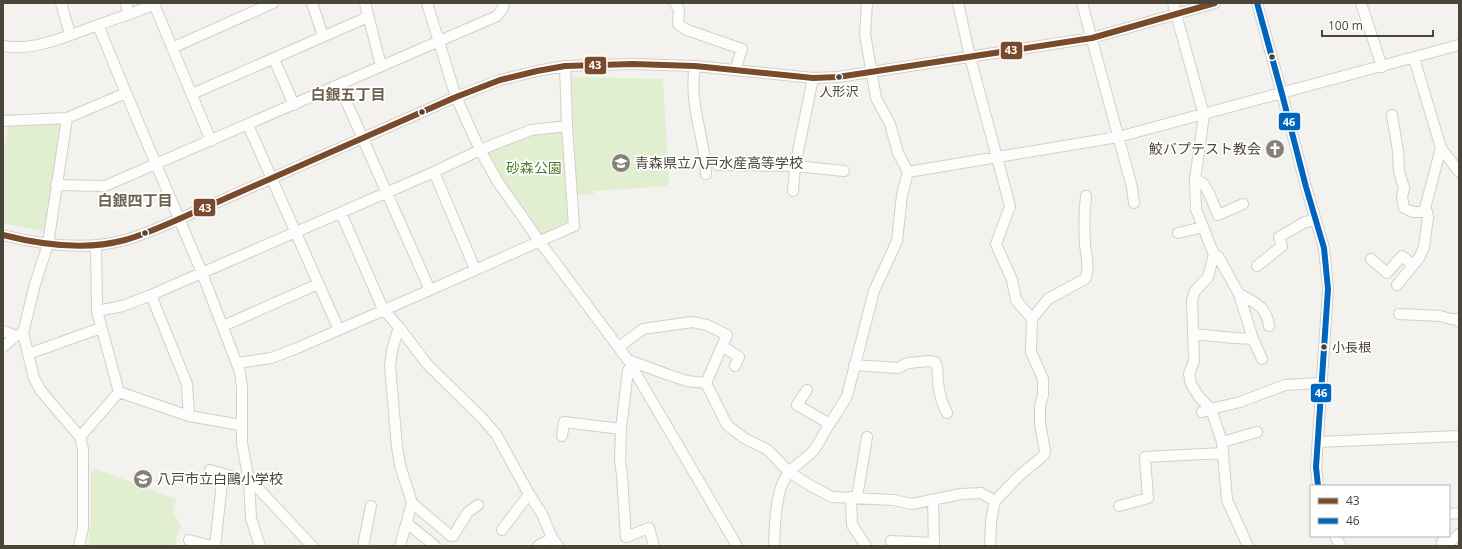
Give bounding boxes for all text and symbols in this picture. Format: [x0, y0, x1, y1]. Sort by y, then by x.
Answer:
scale bar [1322, 12, 1433, 38]
text: 100 m [1328, 17, 1363, 34]
line badge: 43 [1000, 41, 1023, 60]
text: 43 [1005, 42, 1017, 57]
unlabelled marker [1267, 52, 1277, 62]
line badge: 43 [584, 56, 607, 75]
text: 43 [589, 57, 601, 72]
marker: 人形沢 [834, 72, 844, 82]
place label: 人形沢 [819, 82, 859, 100]
district label: 白銀五丁目 [310, 84, 386, 104]
unlabelled marker [417, 107, 427, 117]
line badge: 46 [1278, 112, 1301, 131]
text: 46 [1283, 114, 1295, 129]
church icon: 鮫バプテスト教会 [1264, 138, 1286, 160]
place label: 鮫バプテスト教会 [1149, 139, 1261, 158]
school or university icon: 青森県立八戸水産高等学校 [610, 152, 632, 174]
place label: 青森県立八戸水産高等学校 [635, 153, 803, 172]
park label: 砂森公園 [506, 158, 562, 177]
district label: 白銀四丁目 [97, 190, 173, 210]
line badge: 43 [193, 198, 216, 217]
text: 43 [199, 200, 211, 215]
unlabelled marker [140, 228, 150, 238]
place label: 小長根 [1332, 338, 1371, 356]
marker: 小長根 [1319, 342, 1329, 352]
line badge: 46 [1310, 383, 1332, 403]
text: 46 [1315, 385, 1327, 400]
school or university icon: 八戸市立白鷗小学校 [132, 468, 154, 490]
place label: 八戸市立白鷗小学校 [157, 469, 283, 488]
legend [1310, 485, 1450, 537]
text: 43 [1346, 492, 1360, 509]
text: 46 [1346, 512, 1360, 529]

